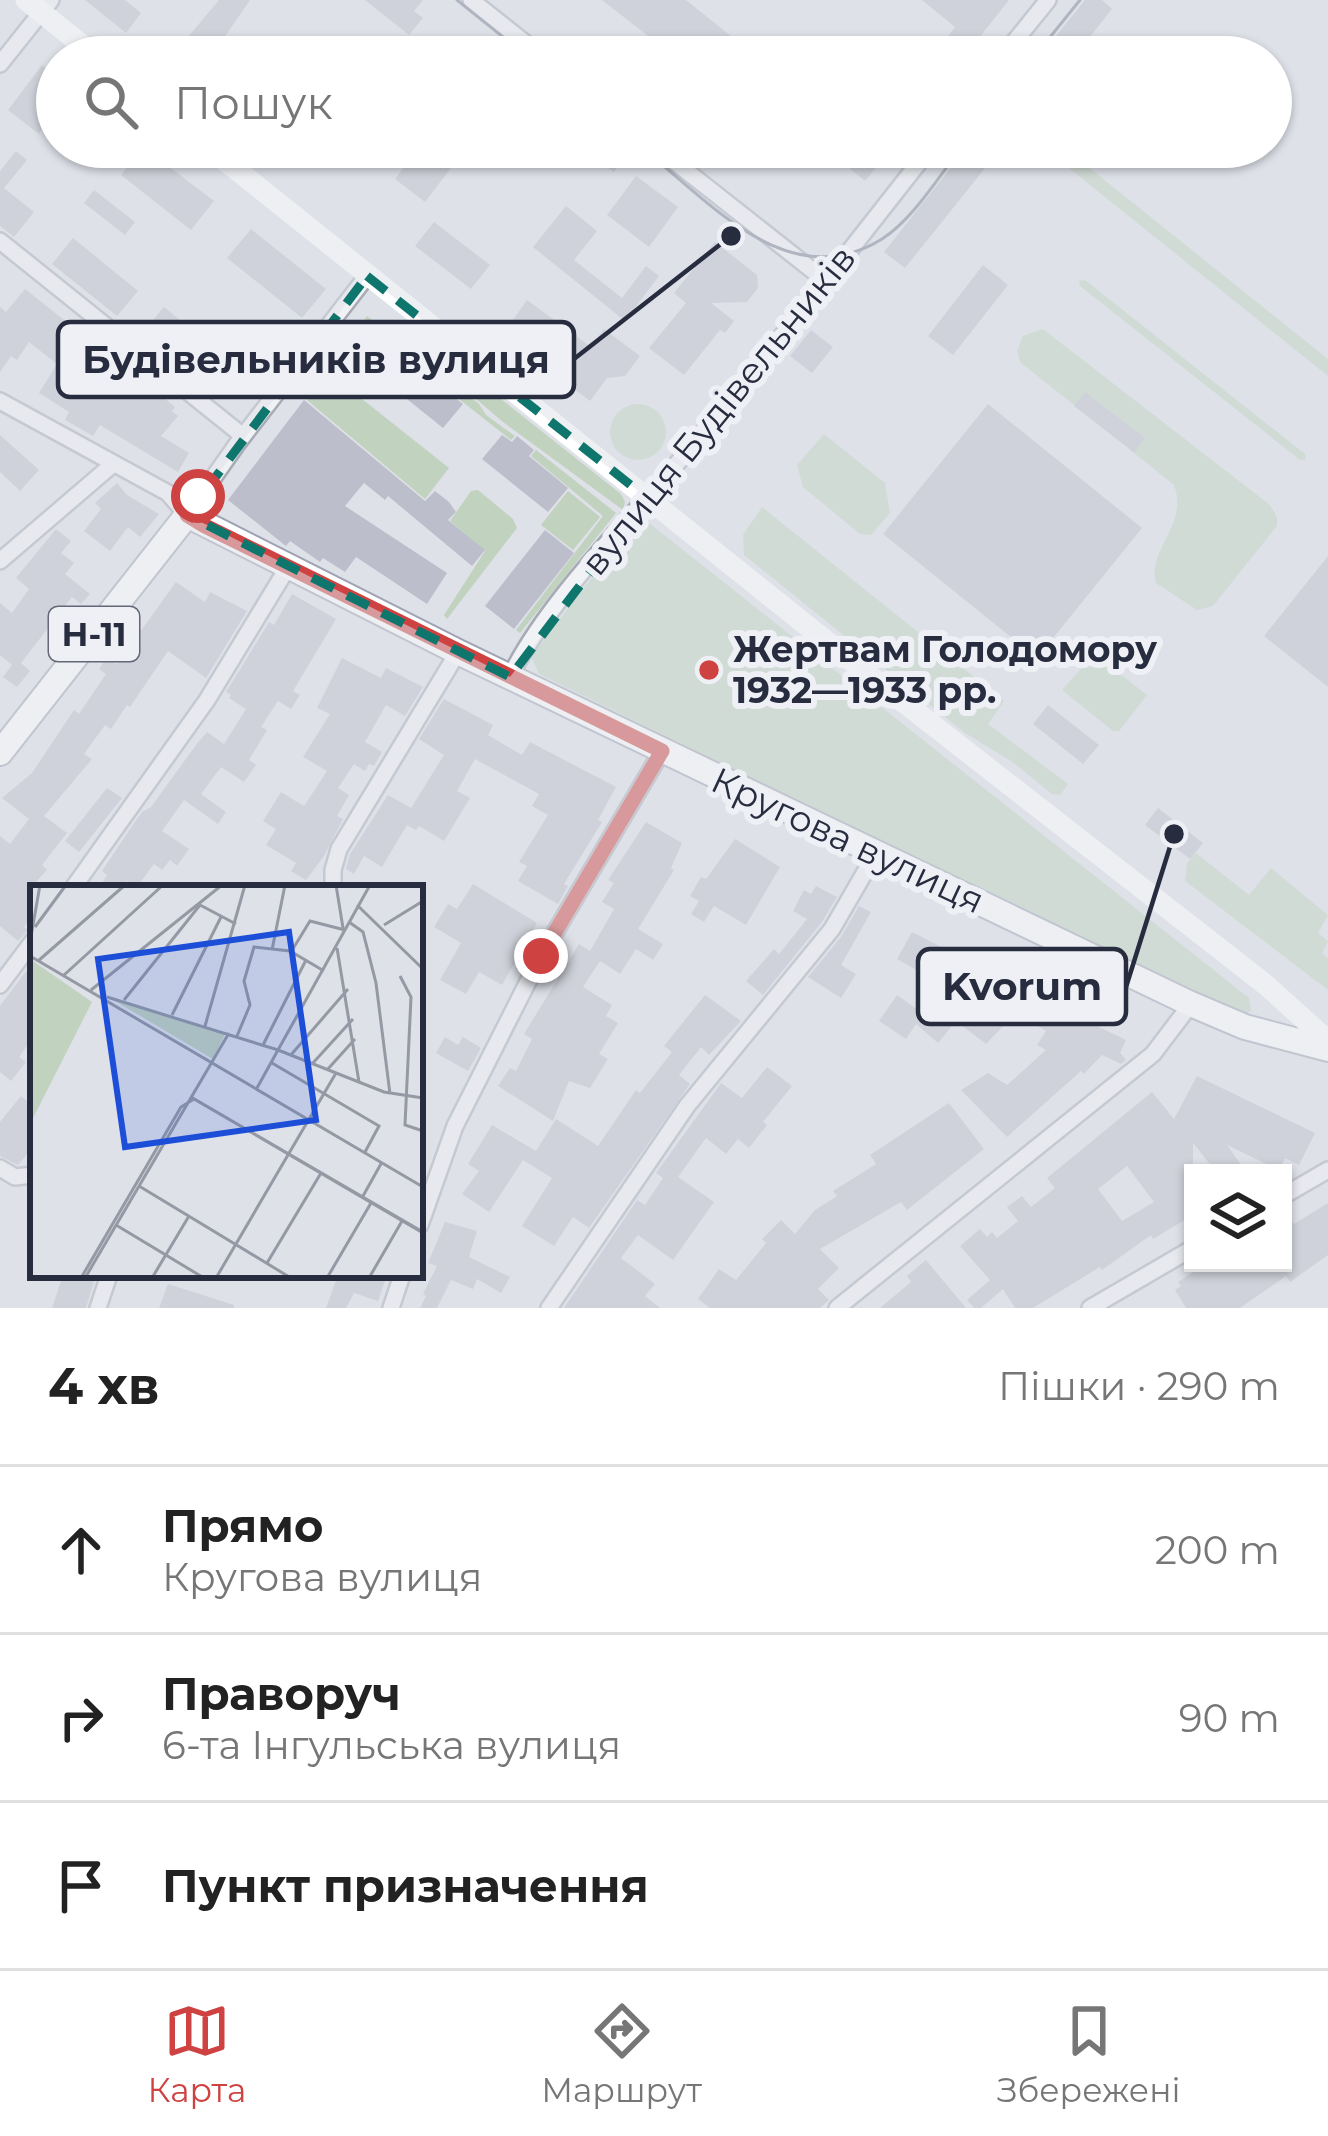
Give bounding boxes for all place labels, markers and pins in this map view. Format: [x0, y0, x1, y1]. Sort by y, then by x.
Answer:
callout: Будівельників вулиця [58, 322, 574, 397]
place label: Жертвам Голодомору 1932—1933 рр. [733, 627, 1158, 712]
marker: Жертвам Голодомору 1932—1933 рр. [696, 657, 722, 683]
callout: Kvorum [918, 949, 1126, 1024]

